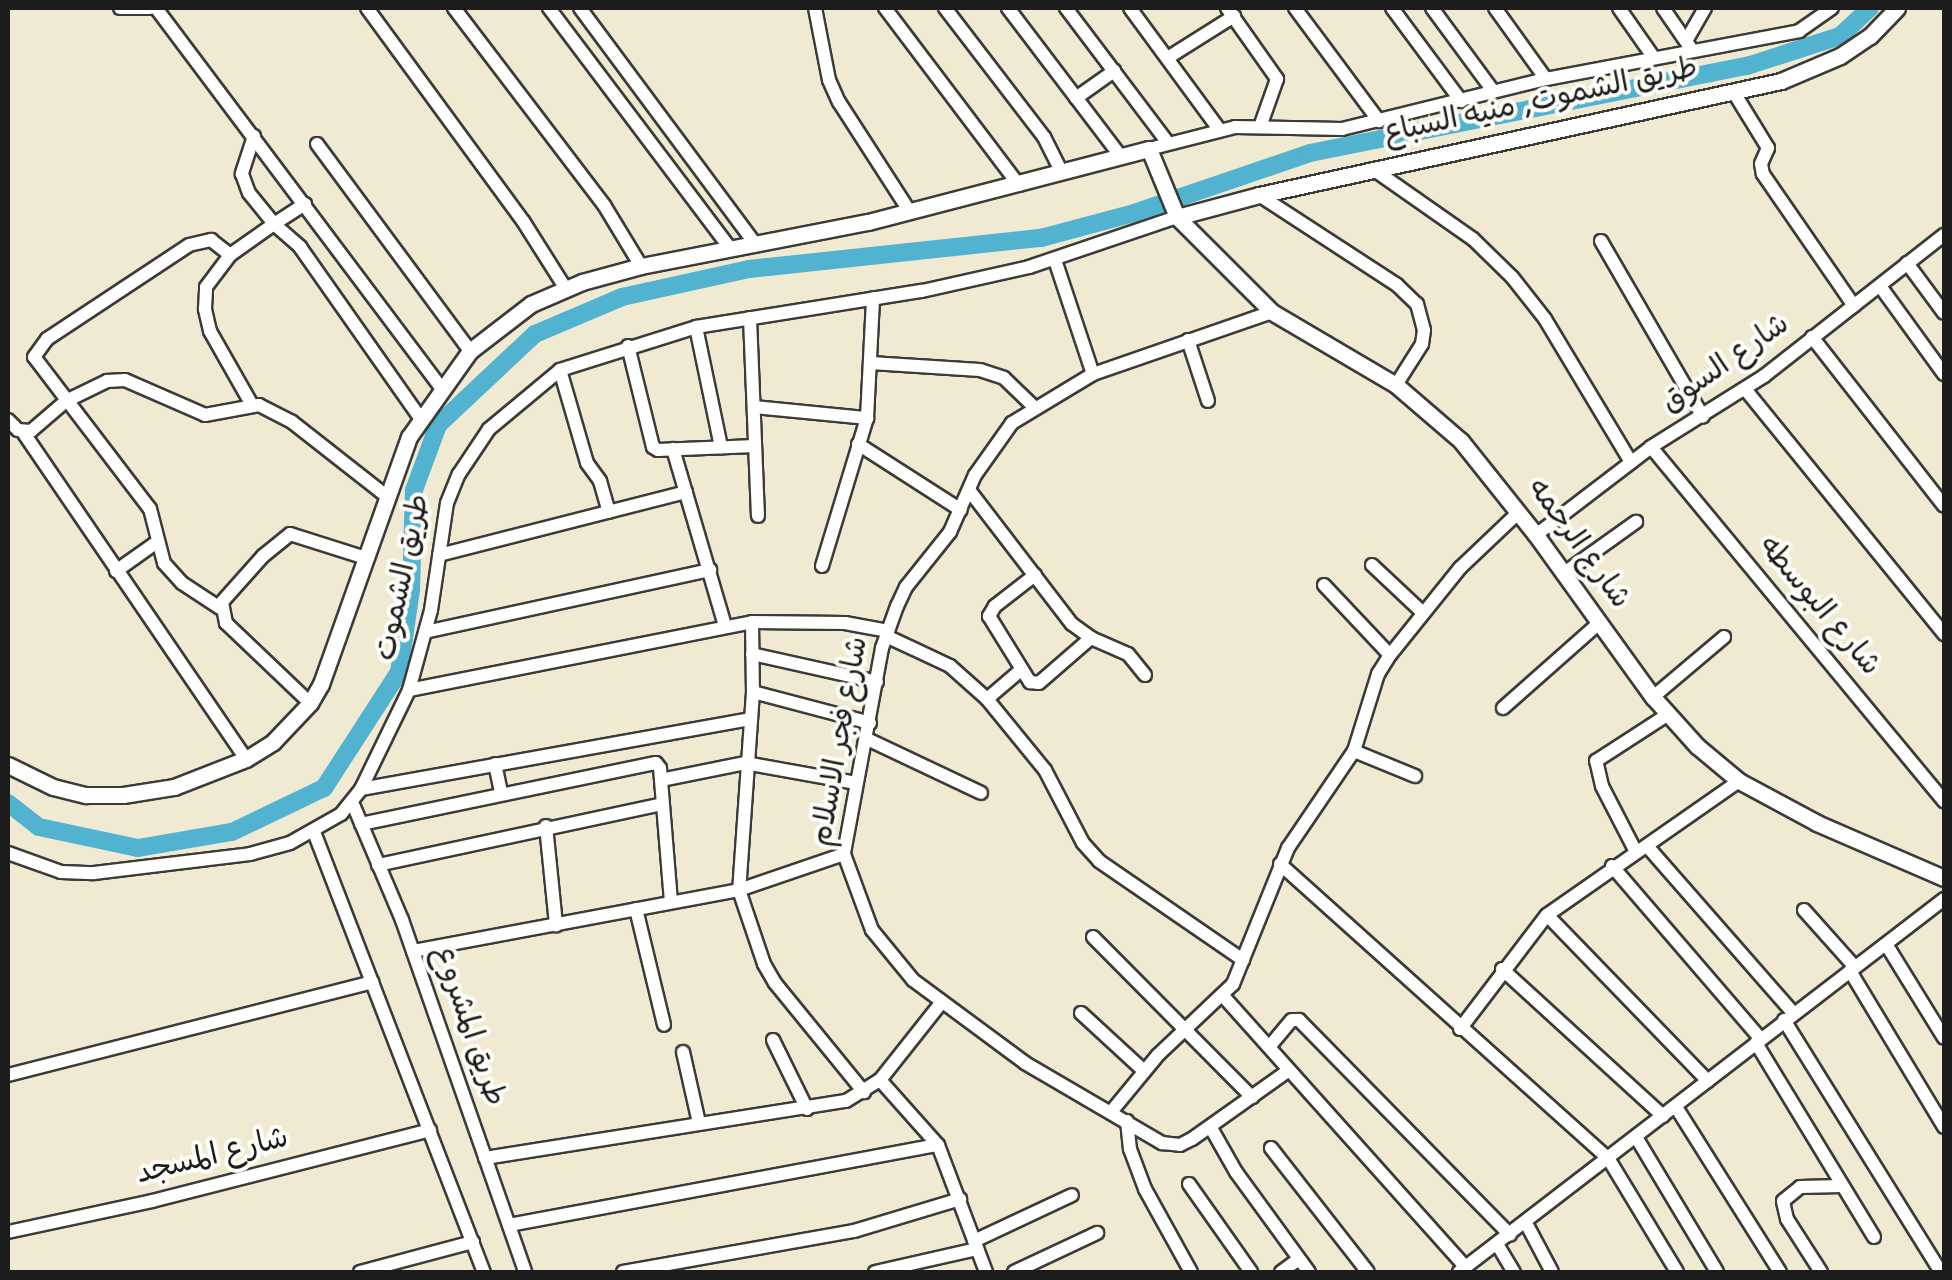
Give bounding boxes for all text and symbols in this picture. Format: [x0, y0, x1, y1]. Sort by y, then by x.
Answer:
street label: طريق الشموت, منيه السباع [1381, 53, 1701, 155]
street label: شارع السوق [1656, 309, 1798, 423]
street label: شارع الرحمه [1517, 473, 1635, 617]
street label: طريق الشموت [371, 491, 441, 665]
street label: شارع البوسطه [1748, 531, 1886, 685]
street label: شارع فجر الاسلام [807, 634, 879, 850]
street label: طريق المشروع [422, 942, 510, 1112]
street label: شارع المسجد [133, 1123, 293, 1195]

